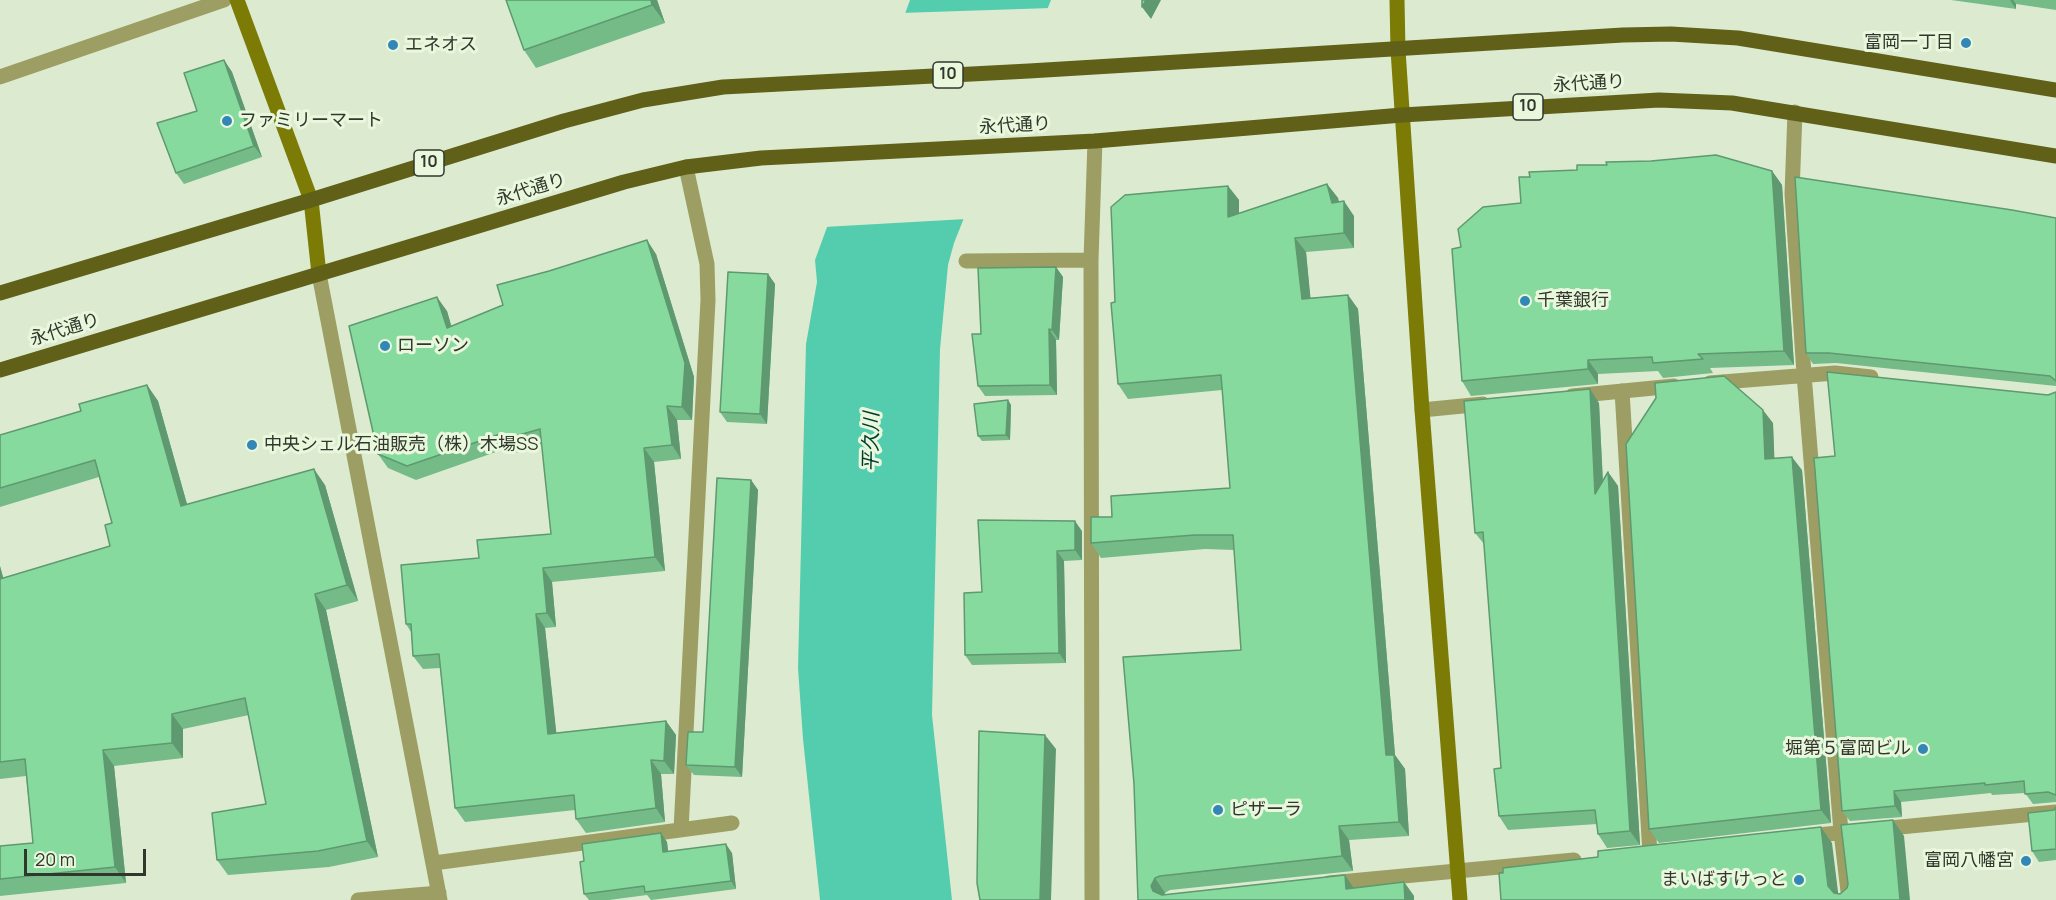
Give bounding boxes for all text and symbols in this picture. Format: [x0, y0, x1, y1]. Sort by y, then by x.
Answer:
place label: 富岡一丁目 [1864, 32, 1954, 54]
place label: エネオス [405, 34, 477, 56]
marker: 富岡一丁目 [1959, 36, 1973, 50]
marker: エネオス [386, 38, 400, 52]
road number: 10 [933, 62, 963, 88]
street label: 永代通り [1552, 71, 1626, 97]
road number: 10 [1513, 94, 1543, 120]
place label: ファミリーマート [239, 110, 383, 132]
street label: 永代通り [978, 113, 1052, 139]
marker: ファミリーマート [220, 114, 234, 128]
road number: 10 [414, 150, 444, 176]
street label: 永代通り [493, 169, 569, 211]
place label: 千葉銀行 [1537, 290, 1609, 312]
marker: 千葉銀行 [1518, 294, 1532, 308]
street label: 永代通り [27, 309, 103, 351]
place label: ローソン [397, 335, 469, 357]
marker: ローソン [378, 339, 392, 353]
water label: 平久川 [859, 412, 885, 472]
place label: 中央シェル石油販売（株）木場SS [264, 434, 538, 456]
marker: 中央シェル石油販売（株）木場SS [245, 438, 259, 452]
place label: 堀第５富岡ビル [1785, 738, 1911, 760]
marker: 堀第５富岡ビル [1916, 742, 1930, 756]
place label: ピザーラ [1230, 799, 1302, 821]
marker: ピザーラ [1211, 803, 1225, 817]
scale bar [27, 837, 148, 875]
text: 20 m [35, 847, 75, 871]
place label: 富岡八幡宮 [1924, 850, 2014, 872]
marker: 富岡八幡宮 [2019, 854, 2033, 868]
place label: まいばすけっと [1661, 869, 1787, 891]
marker: まいばすけっと [1792, 873, 1806, 887]

